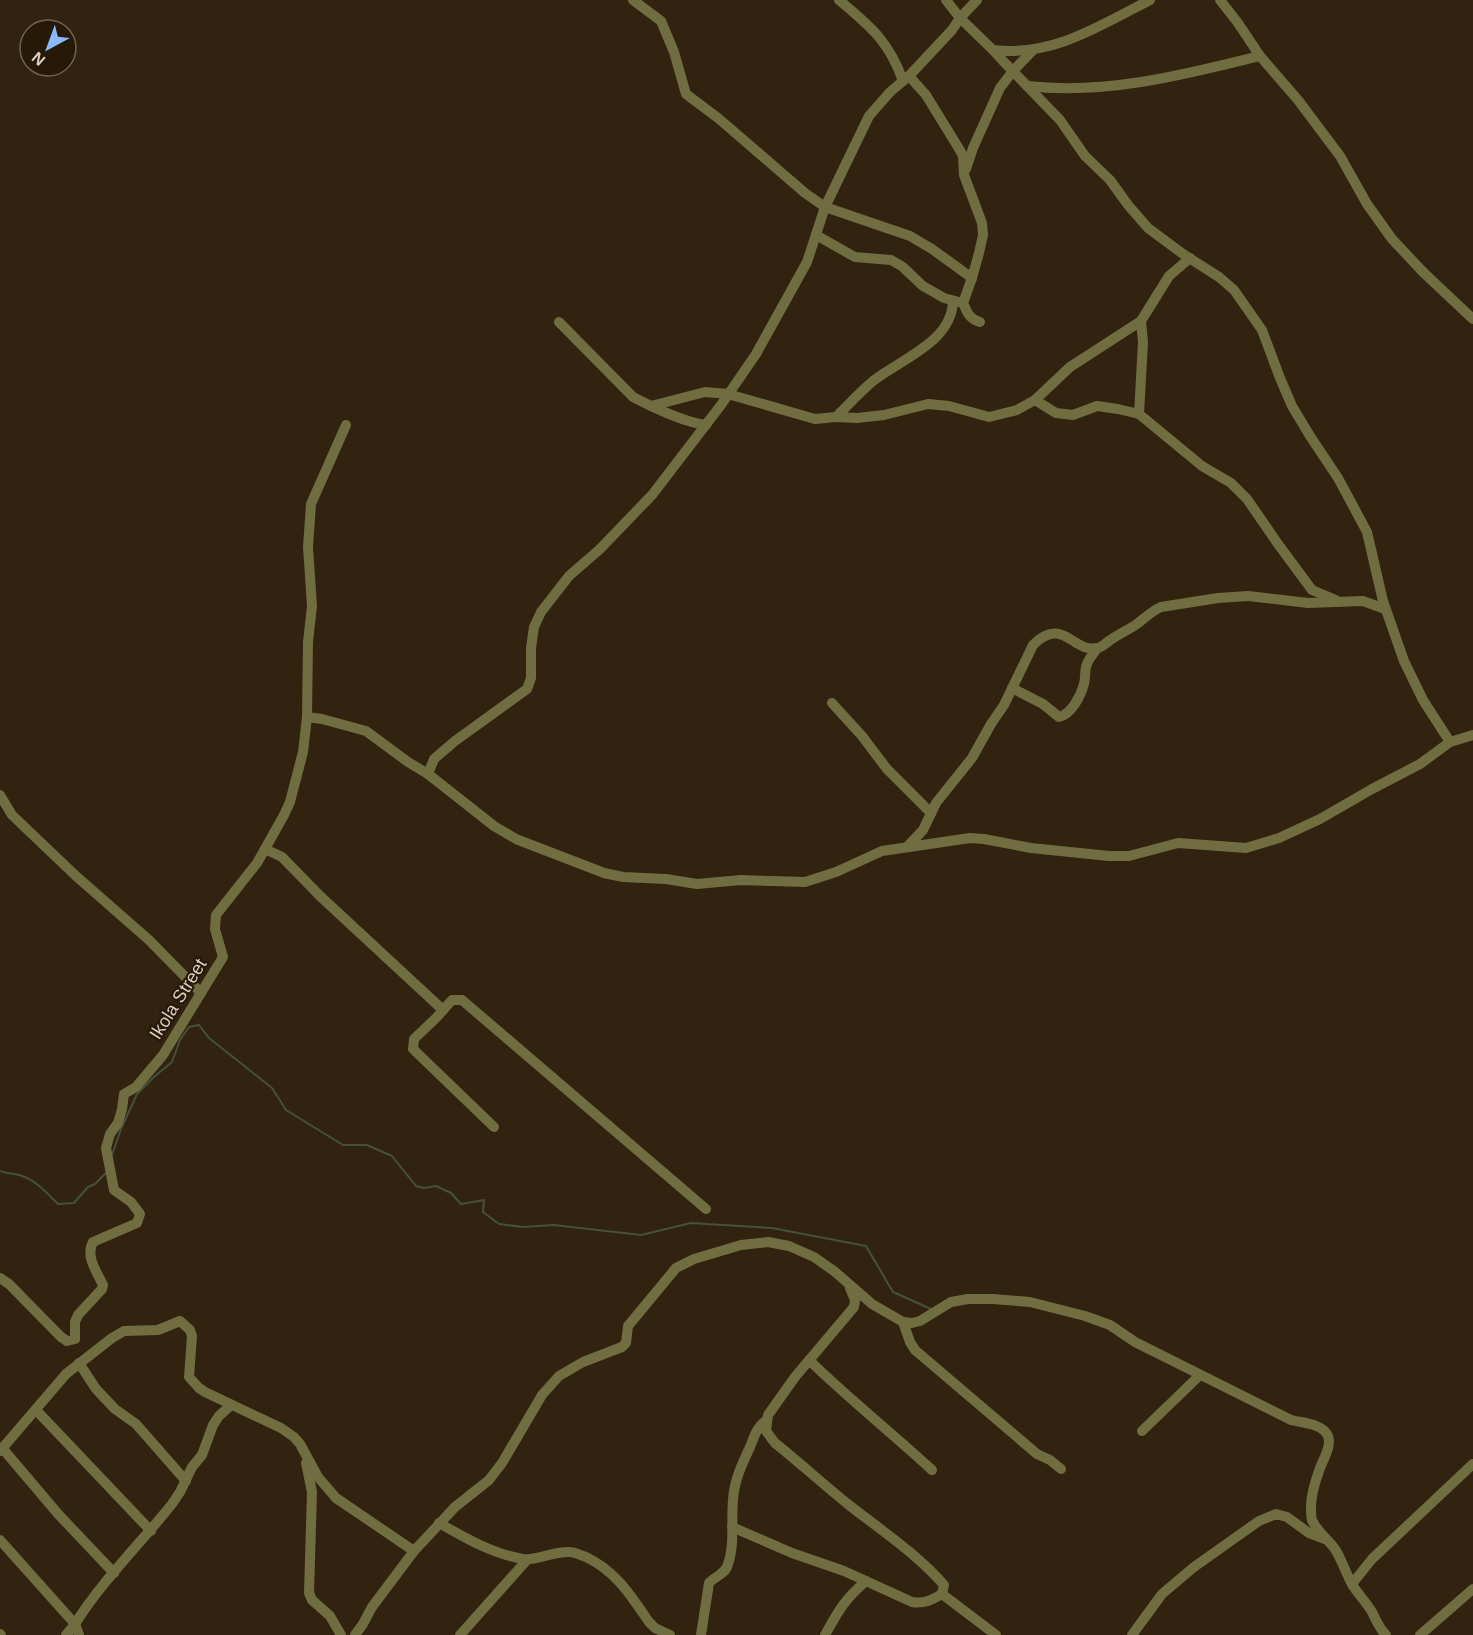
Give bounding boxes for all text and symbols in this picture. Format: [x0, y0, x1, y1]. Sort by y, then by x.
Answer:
north arrow [18, 18, 78, 78]
text: N [29, 49, 48, 69]
street label: Ikola Street [145, 955, 211, 1043]

